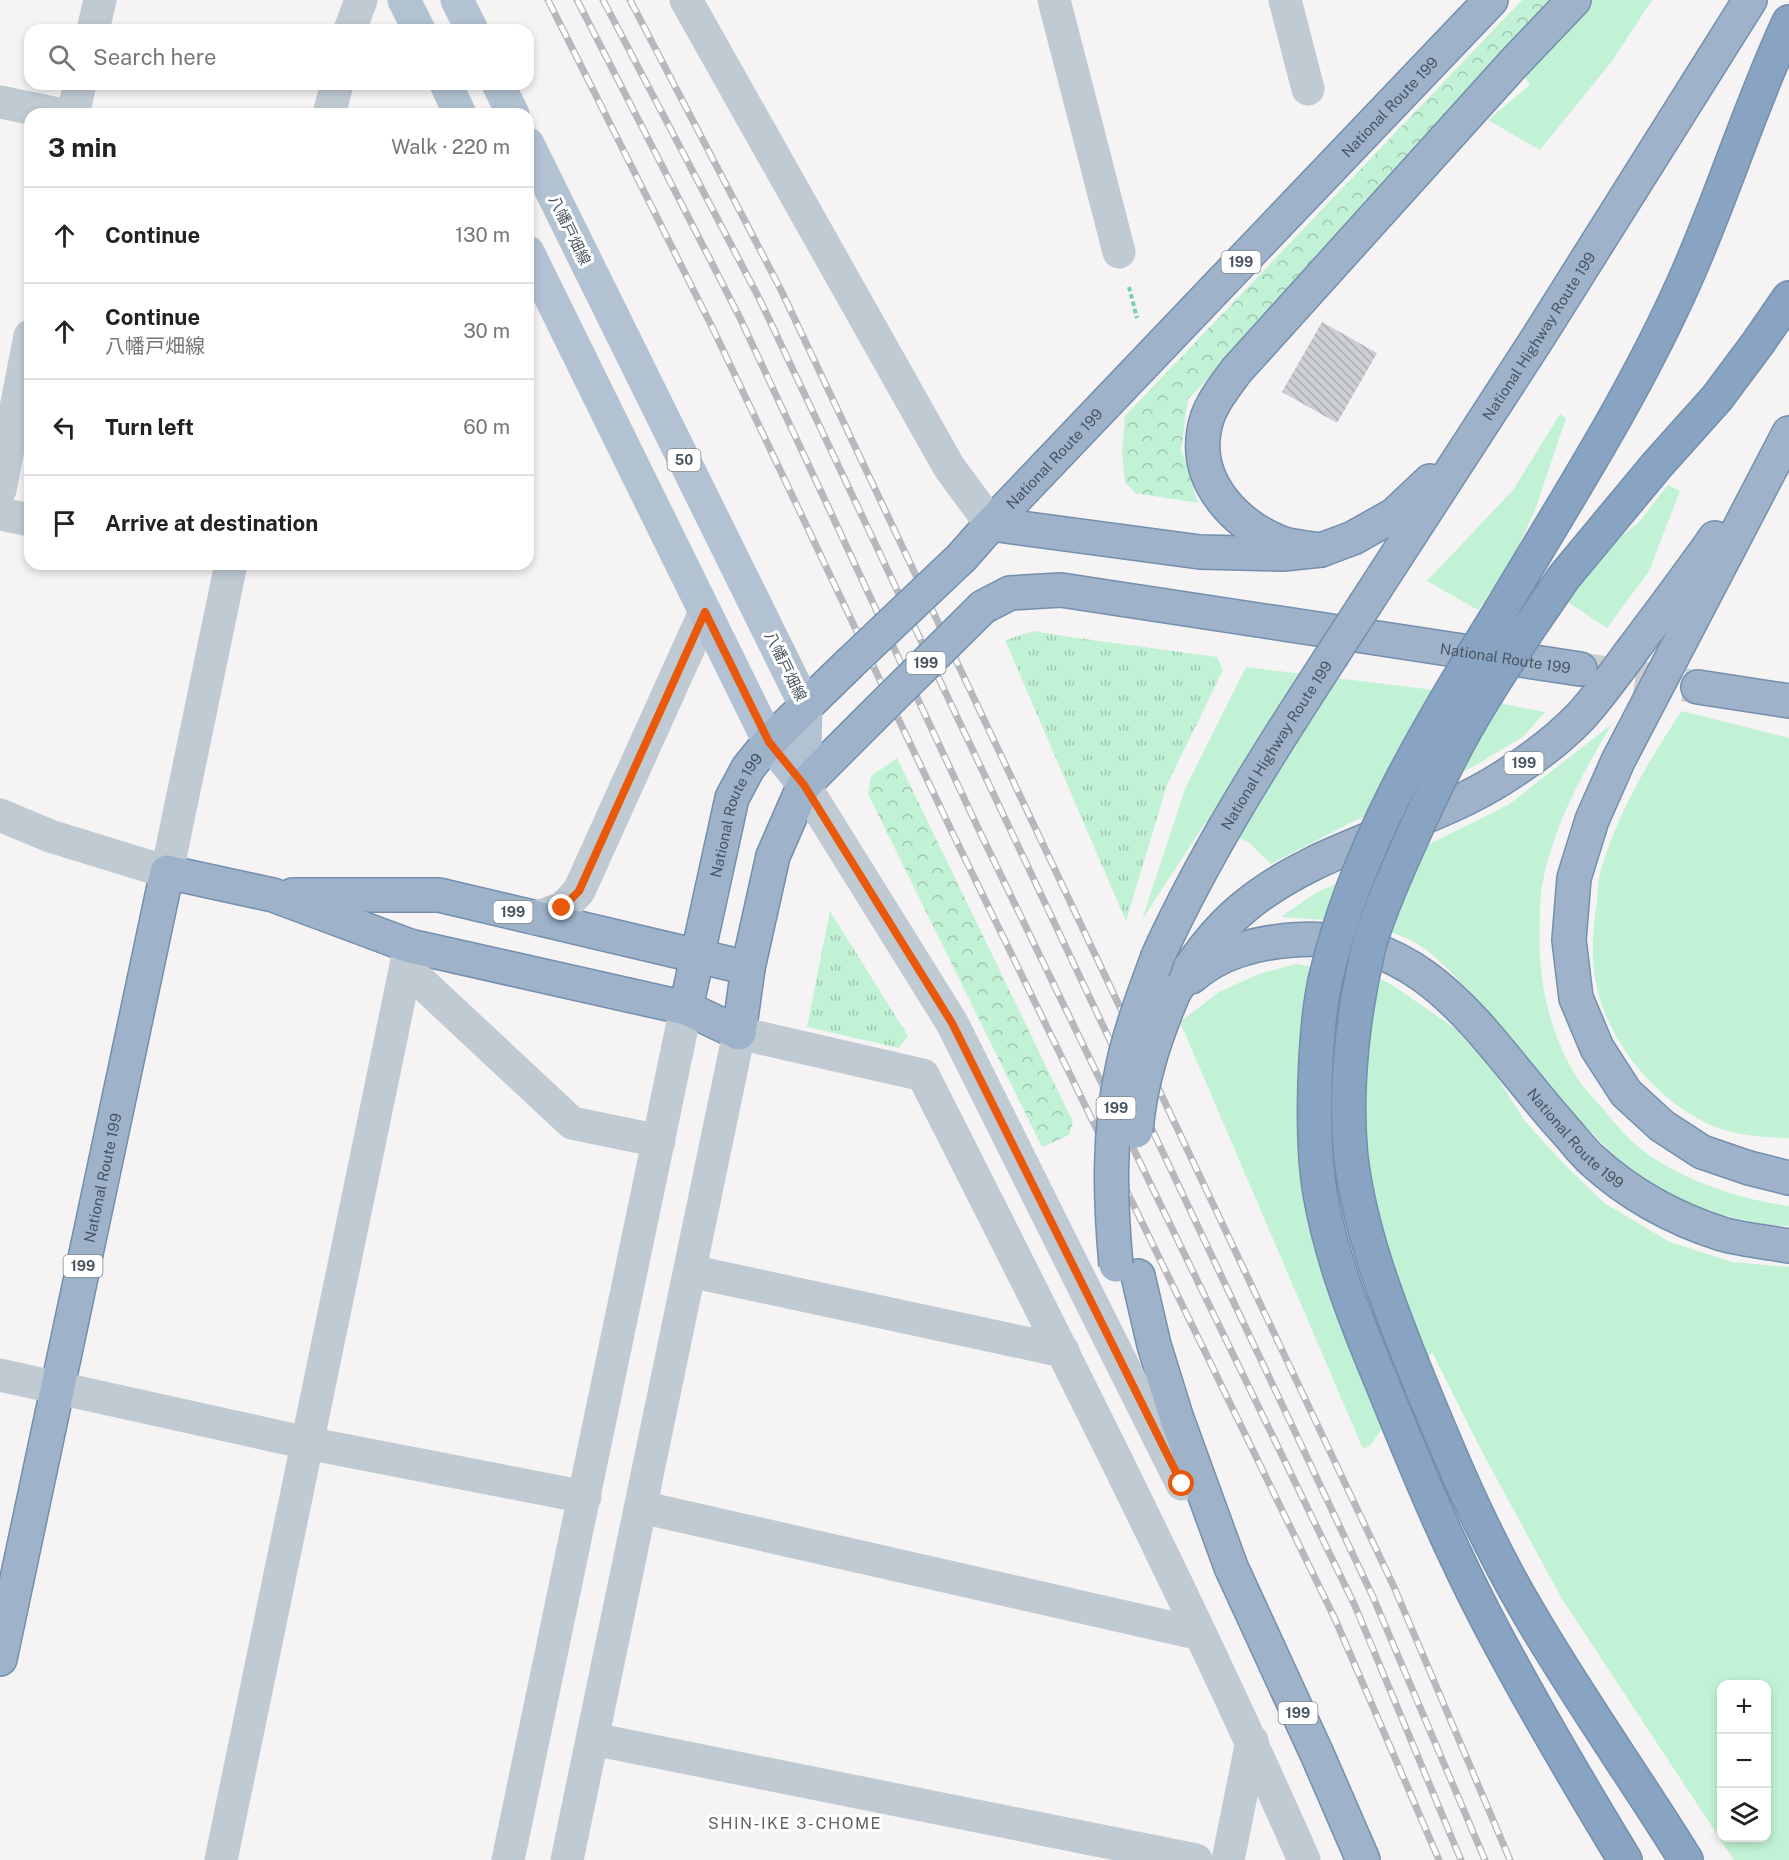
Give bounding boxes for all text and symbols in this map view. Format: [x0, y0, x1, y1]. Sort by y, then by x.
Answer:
search box [24, 24, 534, 90]
icon: search [45, 41, 78, 74]
text: Search here [93, 44, 217, 70]
street label: National Route 199 [1338, 53, 1441, 160]
text: 3 min [48, 132, 117, 163]
text: Walk · 220 m [391, 135, 510, 159]
street label: 八幡戸畑線 [546, 193, 594, 267]
icon: ahead [48, 219, 81, 252]
text: Continue [105, 222, 200, 248]
text: 130 m [455, 223, 510, 247]
street label: National Highway Route 199 [1478, 249, 1598, 423]
road number: 199 [1222, 251, 1260, 273]
text: Continue [105, 304, 200, 330]
icon: ahead [48, 315, 81, 348]
text: 30 m [463, 319, 510, 343]
text: 八幡戸畑線 [105, 334, 205, 358]
street label: National Route 199 [1002, 404, 1106, 512]
icon: left [48, 411, 81, 444]
text: Turn left [105, 414, 194, 440]
text: 60 m [463, 415, 510, 439]
road number: 50 [668, 449, 700, 471]
icon: arrive [48, 507, 81, 540]
text: Arrive at destination [105, 510, 318, 536]
street label: 八幡戸畑線 [762, 629, 810, 703]
street label: National Route 199 [1439, 639, 1572, 676]
road number: 199 [906, 652, 946, 674]
street label: National Highway Route 199 [1217, 657, 1335, 833]
street label: National Route 199 [706, 749, 765, 879]
road number: 199 [1504, 752, 1544, 774]
route end [548, 894, 574, 920]
road number: 199 [494, 901, 532, 923]
street label: National Route 199 [1524, 1085, 1627, 1191]
road number: 199 [1096, 1097, 1136, 1119]
street label: National Route 199 [80, 1111, 124, 1244]
road number: 199 [64, 1255, 103, 1277]
route start [1168, 1470, 1194, 1496]
map controls [1717, 1680, 1771, 1842]
button: + [1717, 1680, 1771, 1734]
road number: 199 [1278, 1702, 1318, 1724]
button: − [1717, 1734, 1771, 1788]
button: layers [1717, 1788, 1771, 1842]
district label: SHIN-IKE 3-CHOME [708, 1814, 882, 1833]

